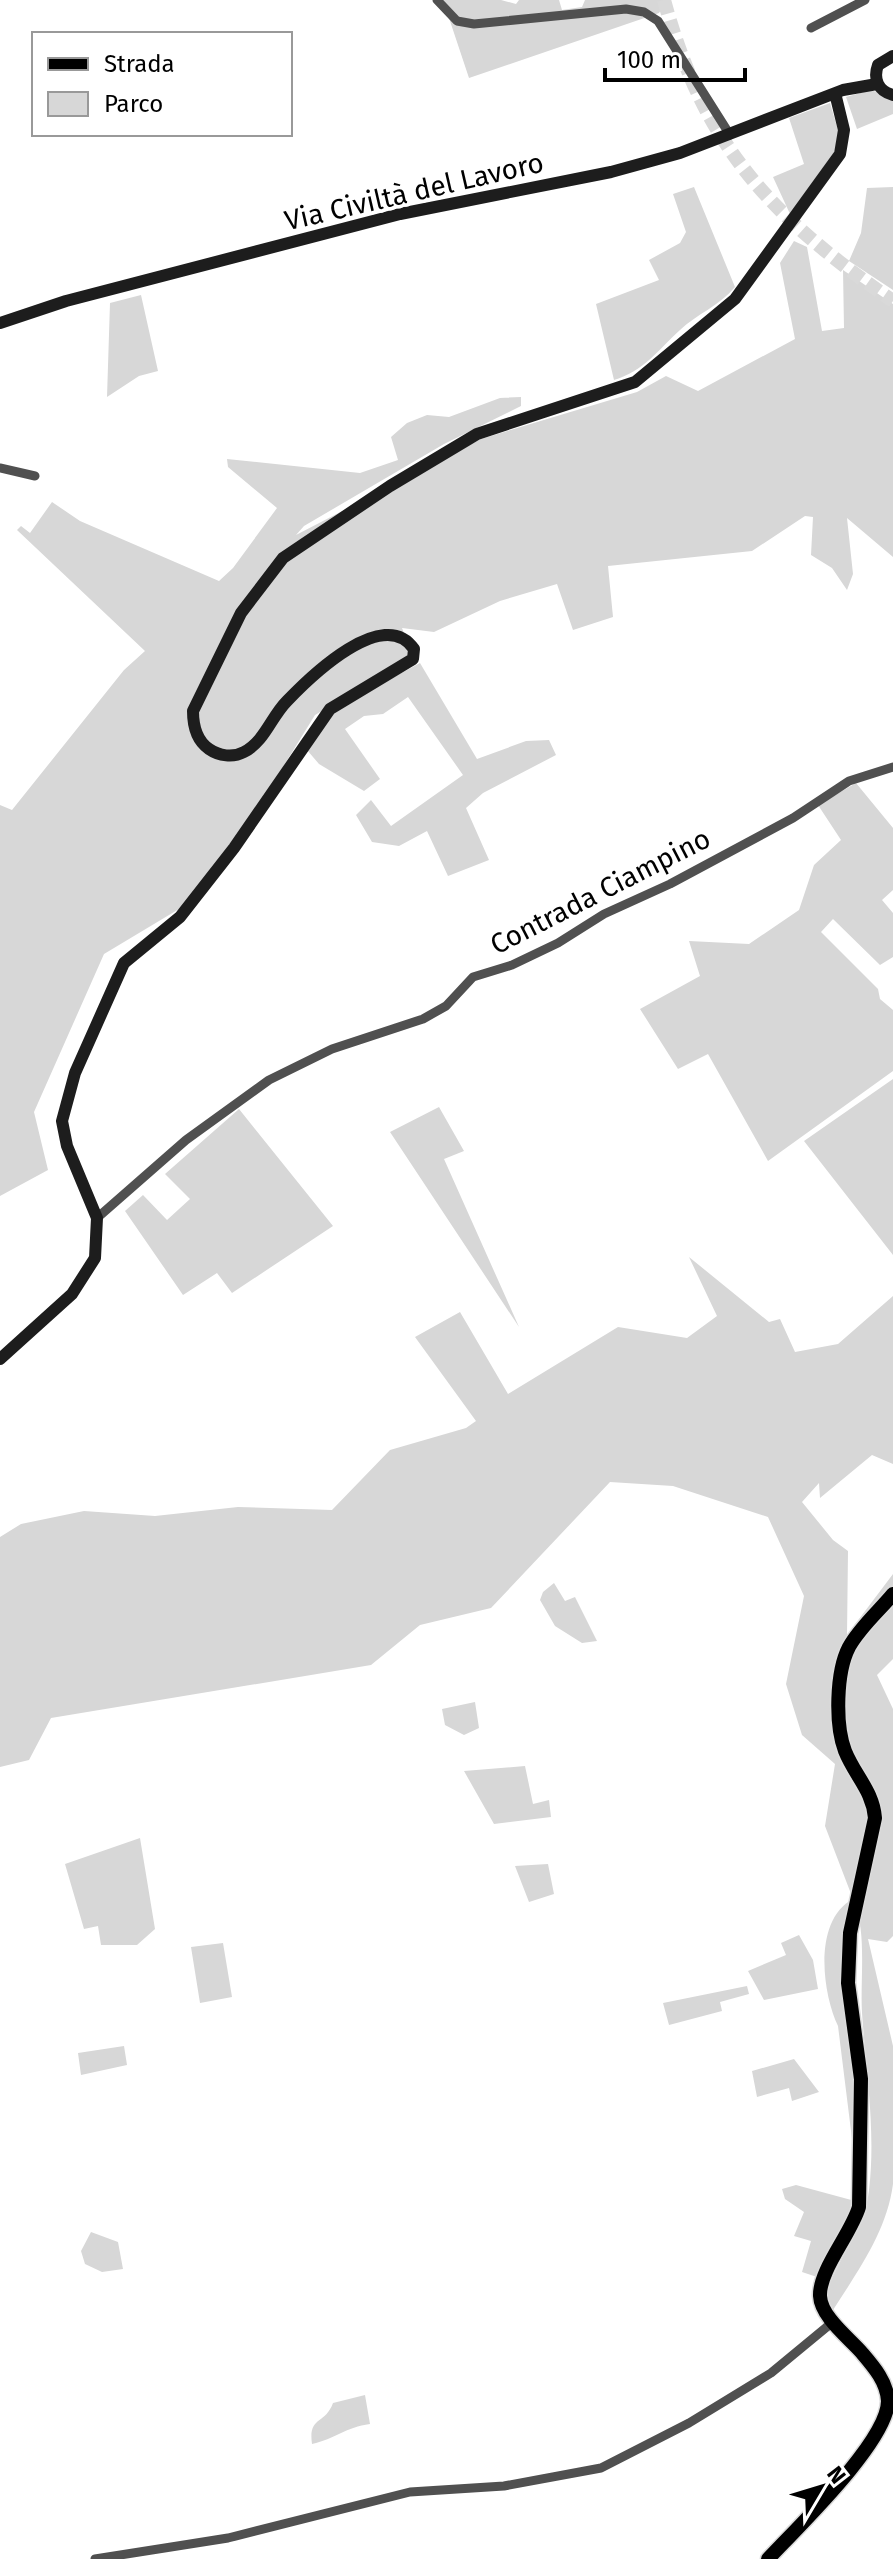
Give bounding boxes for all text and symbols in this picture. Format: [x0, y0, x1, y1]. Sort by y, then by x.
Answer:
legend [32, 32, 292, 136]
scale bar [605, 32, 745, 82]
text: 100 m [617, 46, 681, 74]
text: Strada [104, 50, 175, 78]
text: Parco [104, 90, 163, 118]
street label: Via Civiltà del Lavoro [282, 146, 547, 237]
street label: Contrada Ciampino [485, 822, 716, 961]
north arrow [781, 2447, 861, 2527]
text: N [821, 2461, 851, 2489]

